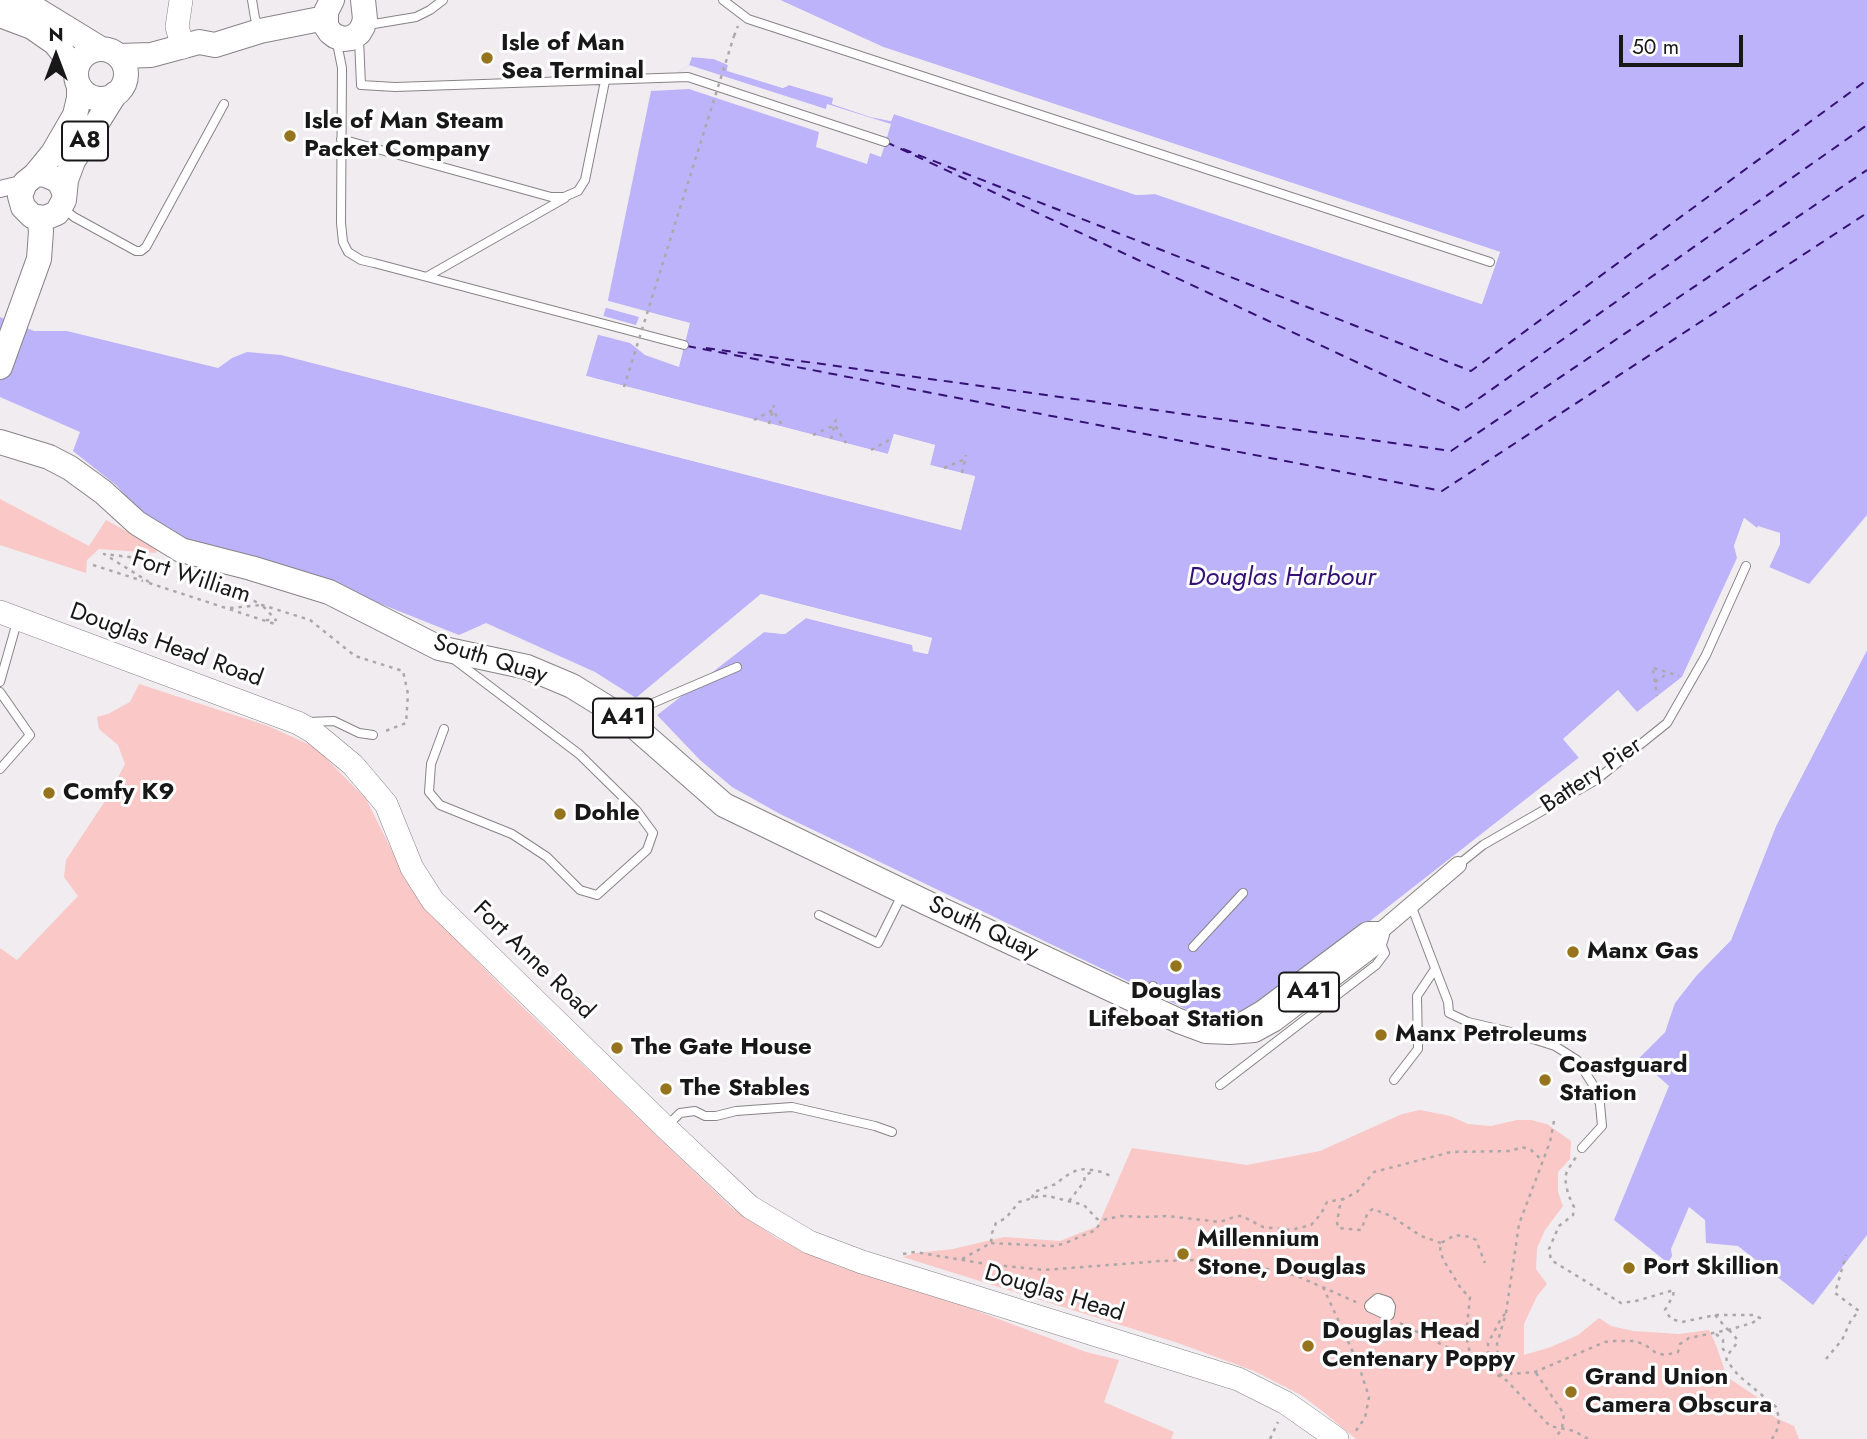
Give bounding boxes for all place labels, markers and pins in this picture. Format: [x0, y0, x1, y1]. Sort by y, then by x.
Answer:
place label: Isle of Man Sea Terminal [501, 30, 644, 86]
marker: Isle of Man Sea Terminal [479, 50, 495, 66]
place label: Isle of Man Steam Packet Company [304, 108, 504, 164]
marker: Isle of Man Steam Packet Company [282, 128, 298, 144]
place label: Comfy K9 [63, 779, 174, 807]
marker: Comfy K9 [41, 785, 57, 801]
place label: Dohle [574, 800, 640, 828]
marker: Dohle [552, 806, 568, 822]
place label: Manx Gas [1587, 938, 1699, 966]
marker: Manx Gas [1565, 944, 1581, 960]
marker: Douglas Lifeboat Station [1168, 958, 1184, 974]
place label: Douglas Lifeboat Station [1088, 978, 1264, 1034]
place label: Manx Petroleums [1395, 1021, 1587, 1049]
marker: Manx Petroleums [1373, 1027, 1389, 1043]
place label: The Gate House [631, 1034, 812, 1062]
marker: The Gate House [609, 1040, 625, 1056]
place label: Coastguard Station [1559, 1052, 1688, 1108]
marker: Coastguard Station [1537, 1072, 1553, 1088]
place label: The Stables [680, 1075, 810, 1103]
marker: The Stables [658, 1081, 674, 1097]
place label: Millennium Stone, Douglas [1197, 1226, 1366, 1282]
marker: Millennium Stone, Douglas [1175, 1246, 1191, 1262]
place label: Port Skillion [1643, 1254, 1779, 1282]
marker: Port Skillion [1621, 1260, 1637, 1276]
place label: Douglas Head Centenary Poppy [1322, 1318, 1515, 1374]
marker: Douglas Head Centenary Poppy [1300, 1338, 1316, 1354]
place label: Grand Union Camera Obscura [1585, 1364, 1772, 1420]
marker: Grand Union Camera Obscura [1563, 1384, 1579, 1400]

